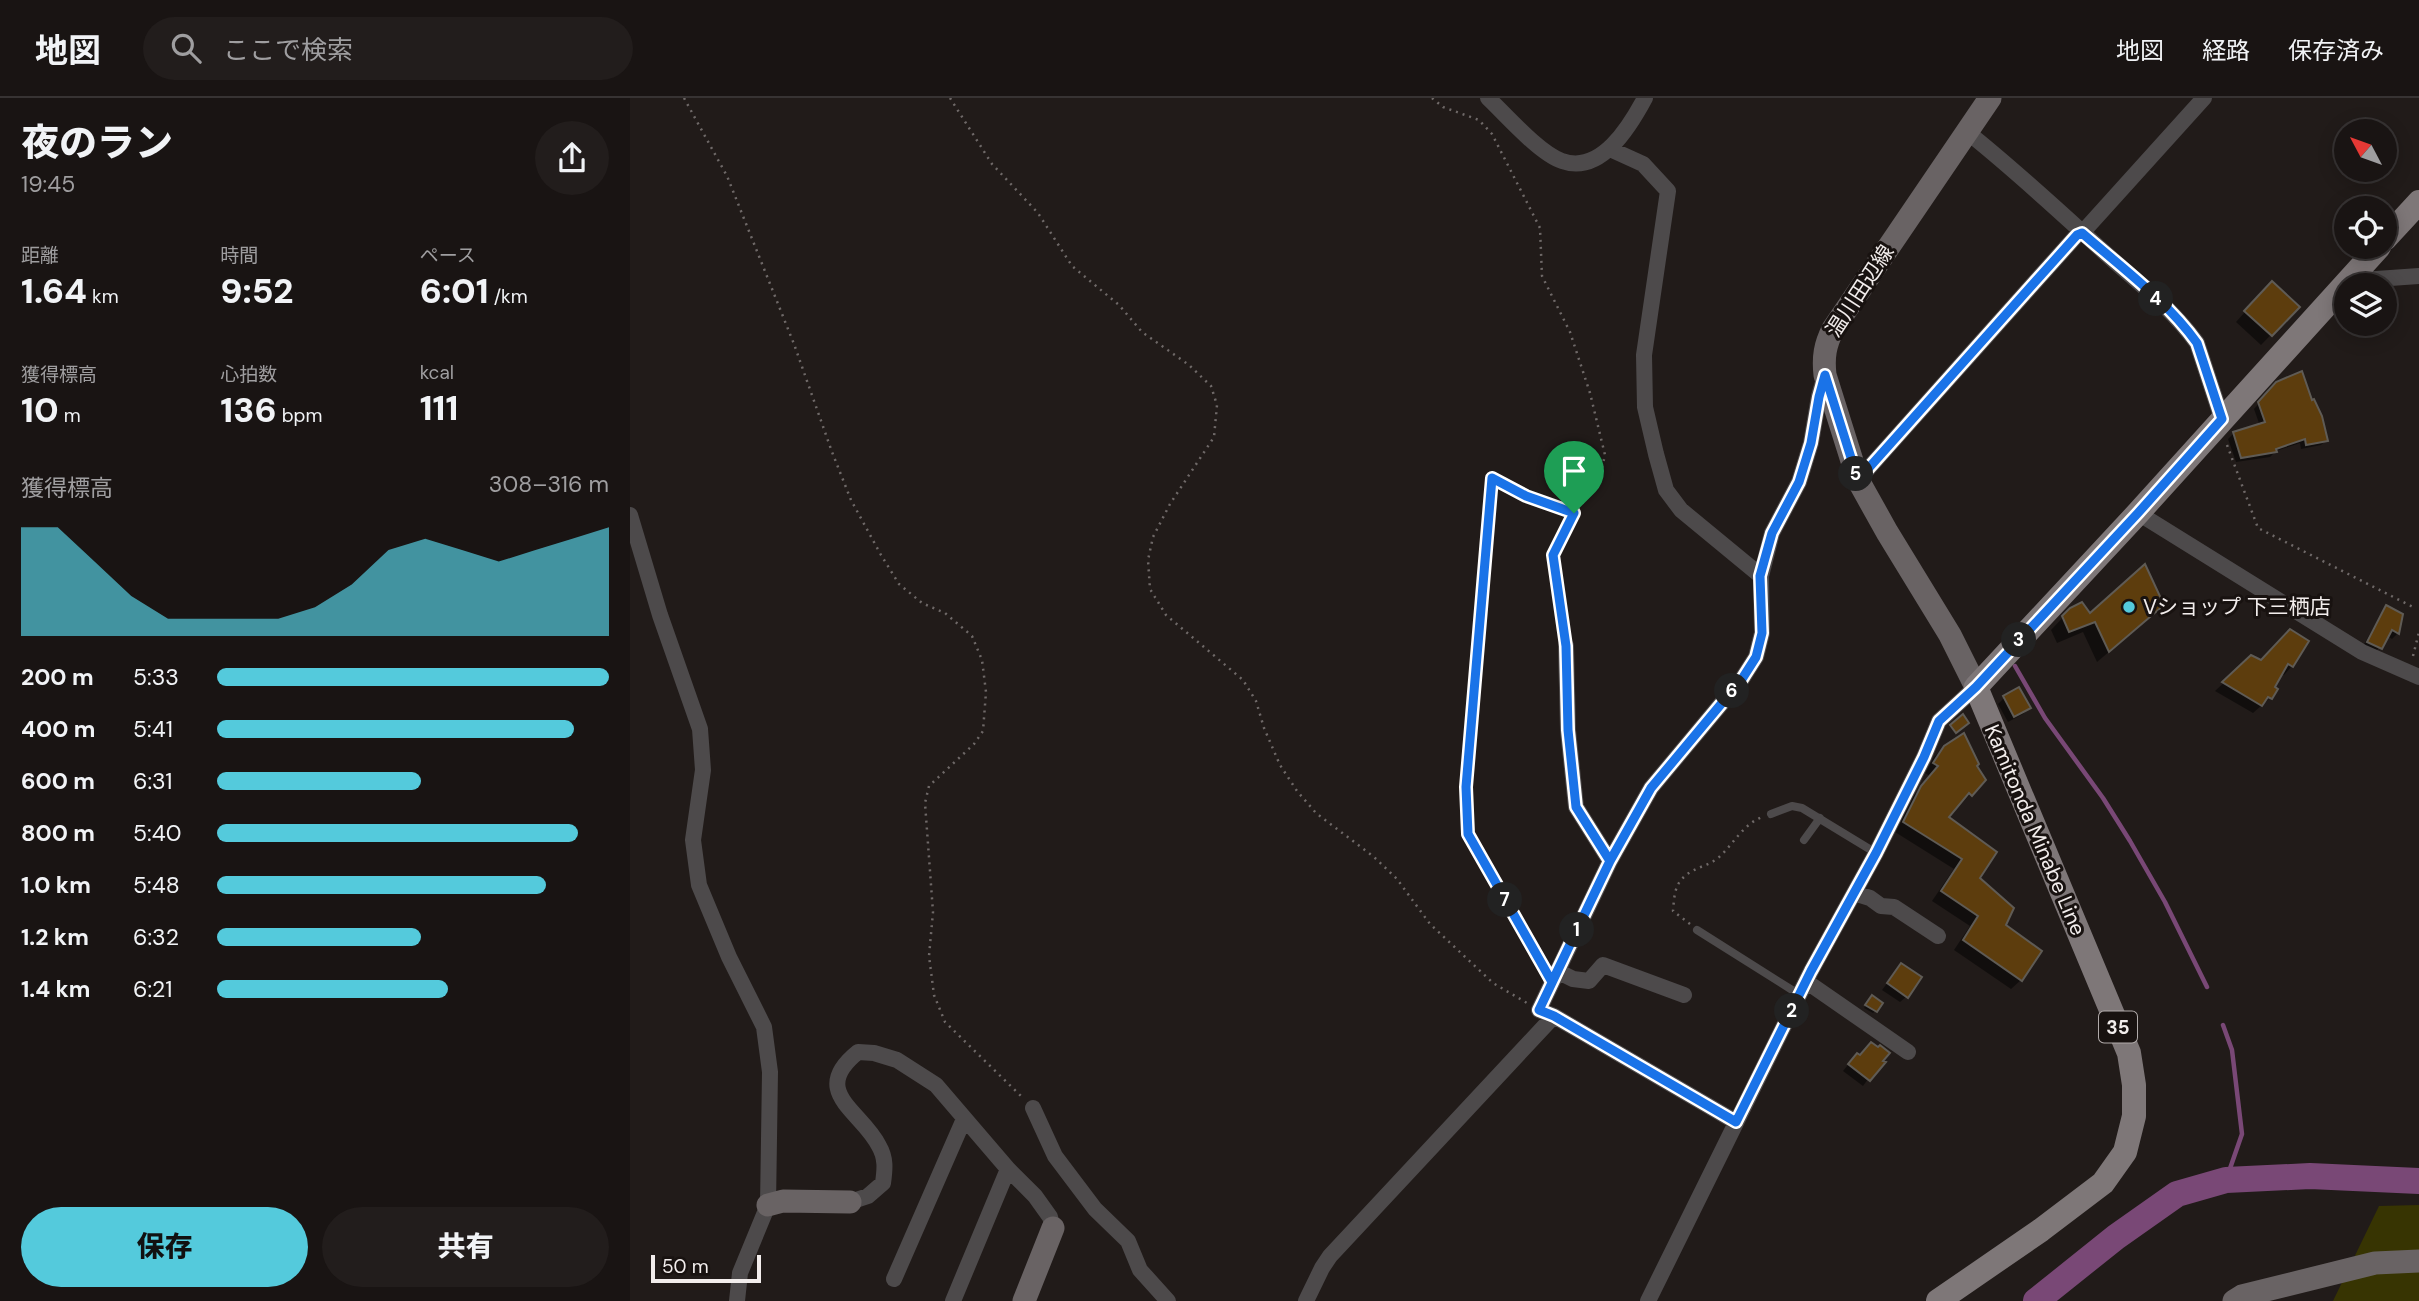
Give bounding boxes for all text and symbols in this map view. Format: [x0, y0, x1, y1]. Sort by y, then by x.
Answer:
search box [143, 17, 633, 80]
text: 地図 [35, 29, 101, 72]
icon: search [167, 29, 205, 67]
text: ここで検索 [223, 33, 353, 67]
text: 地図 [2116, 35, 2164, 66]
text: 経路 [2202, 35, 2250, 66]
text: 保存済み [2288, 35, 2384, 66]
text: 夜のラン [21, 118, 173, 168]
north arrow [2334, 119, 2398, 182]
map controls [2334, 119, 2397, 336]
button: share [535, 121, 609, 195]
text: 19:45 [21, 169, 75, 199]
button: locate [2334, 196, 2397, 259]
street label: 温川田辺線 [1820, 239, 1900, 343]
text: 距離 [21, 243, 59, 268]
text: 時間 [220, 243, 258, 268]
text: ペース [420, 243, 476, 268]
text: 1.64 [21, 268, 87, 314]
text: 9:52 [220, 268, 293, 314]
text: 6:01 [420, 268, 489, 314]
button: layers [2334, 273, 2397, 336]
pin: 4 [2138, 282, 2174, 316]
text: km [87, 284, 119, 309]
text: /km [489, 284, 528, 309]
text: 4 [2149, 286, 2162, 311]
text: kcal [420, 360, 454, 385]
text: 獲得標高 [21, 362, 97, 387]
text: 心拍数 [220, 362, 277, 387]
text: 111 [420, 385, 458, 431]
text: 10 [21, 387, 59, 433]
text: 136 [220, 387, 277, 433]
text: m [59, 403, 81, 428]
text: bpm [277, 403, 322, 428]
pin [1544, 441, 1604, 513]
icon: arrive [1555, 452, 1593, 490]
pin: 5 [1838, 456, 1874, 492]
text: 5 [1850, 461, 1861, 486]
text: 308–316 m [489, 469, 609, 499]
text: 獲得標高 [21, 473, 113, 503]
place label: Vショップ 下三栖店 [2143, 593, 2331, 621]
marker: Vショップ 下三栖店 [2121, 599, 2137, 615]
pin: 3 [2002, 622, 2036, 658]
text: 3 [2013, 627, 2024, 652]
text: 200 m [21, 662, 94, 692]
text: 5:33 [133, 662, 179, 692]
pin: 6 [1714, 674, 1750, 708]
text: 6 [1725, 678, 1738, 703]
text: 400 m [21, 714, 95, 744]
text: 5:41 [133, 714, 173, 744]
street label: Kamitonda Minabe Line [1978, 720, 2092, 940]
text: 600 m [21, 766, 95, 796]
text: 6:31 [133, 766, 172, 796]
text: 800 m [21, 818, 95, 848]
text: 5:40 [133, 818, 181, 848]
text: 1.0 km [21, 870, 91, 900]
text: 5:48 [133, 870, 180, 900]
pin: 7 [1488, 882, 1522, 918]
text: 7 [1499, 887, 1510, 912]
pin: 1 [1560, 912, 1594, 948]
text: 1 [1573, 917, 1580, 942]
text: 1.2 km [21, 922, 89, 952]
text: 6:32 [133, 922, 179, 952]
text: 1.4 km [21, 974, 90, 1004]
text: 6:21 [133, 974, 173, 1004]
pin: 2 [1774, 993, 1810, 1028]
text: 2 [1786, 998, 1797, 1023]
road number: 35 [2099, 1012, 2137, 1043]
button: 保存 [21, 1207, 308, 1287]
button: 共有 [322, 1207, 609, 1287]
scale bar [651, 1252, 761, 1284]
text: 50 m [662, 1254, 709, 1279]

